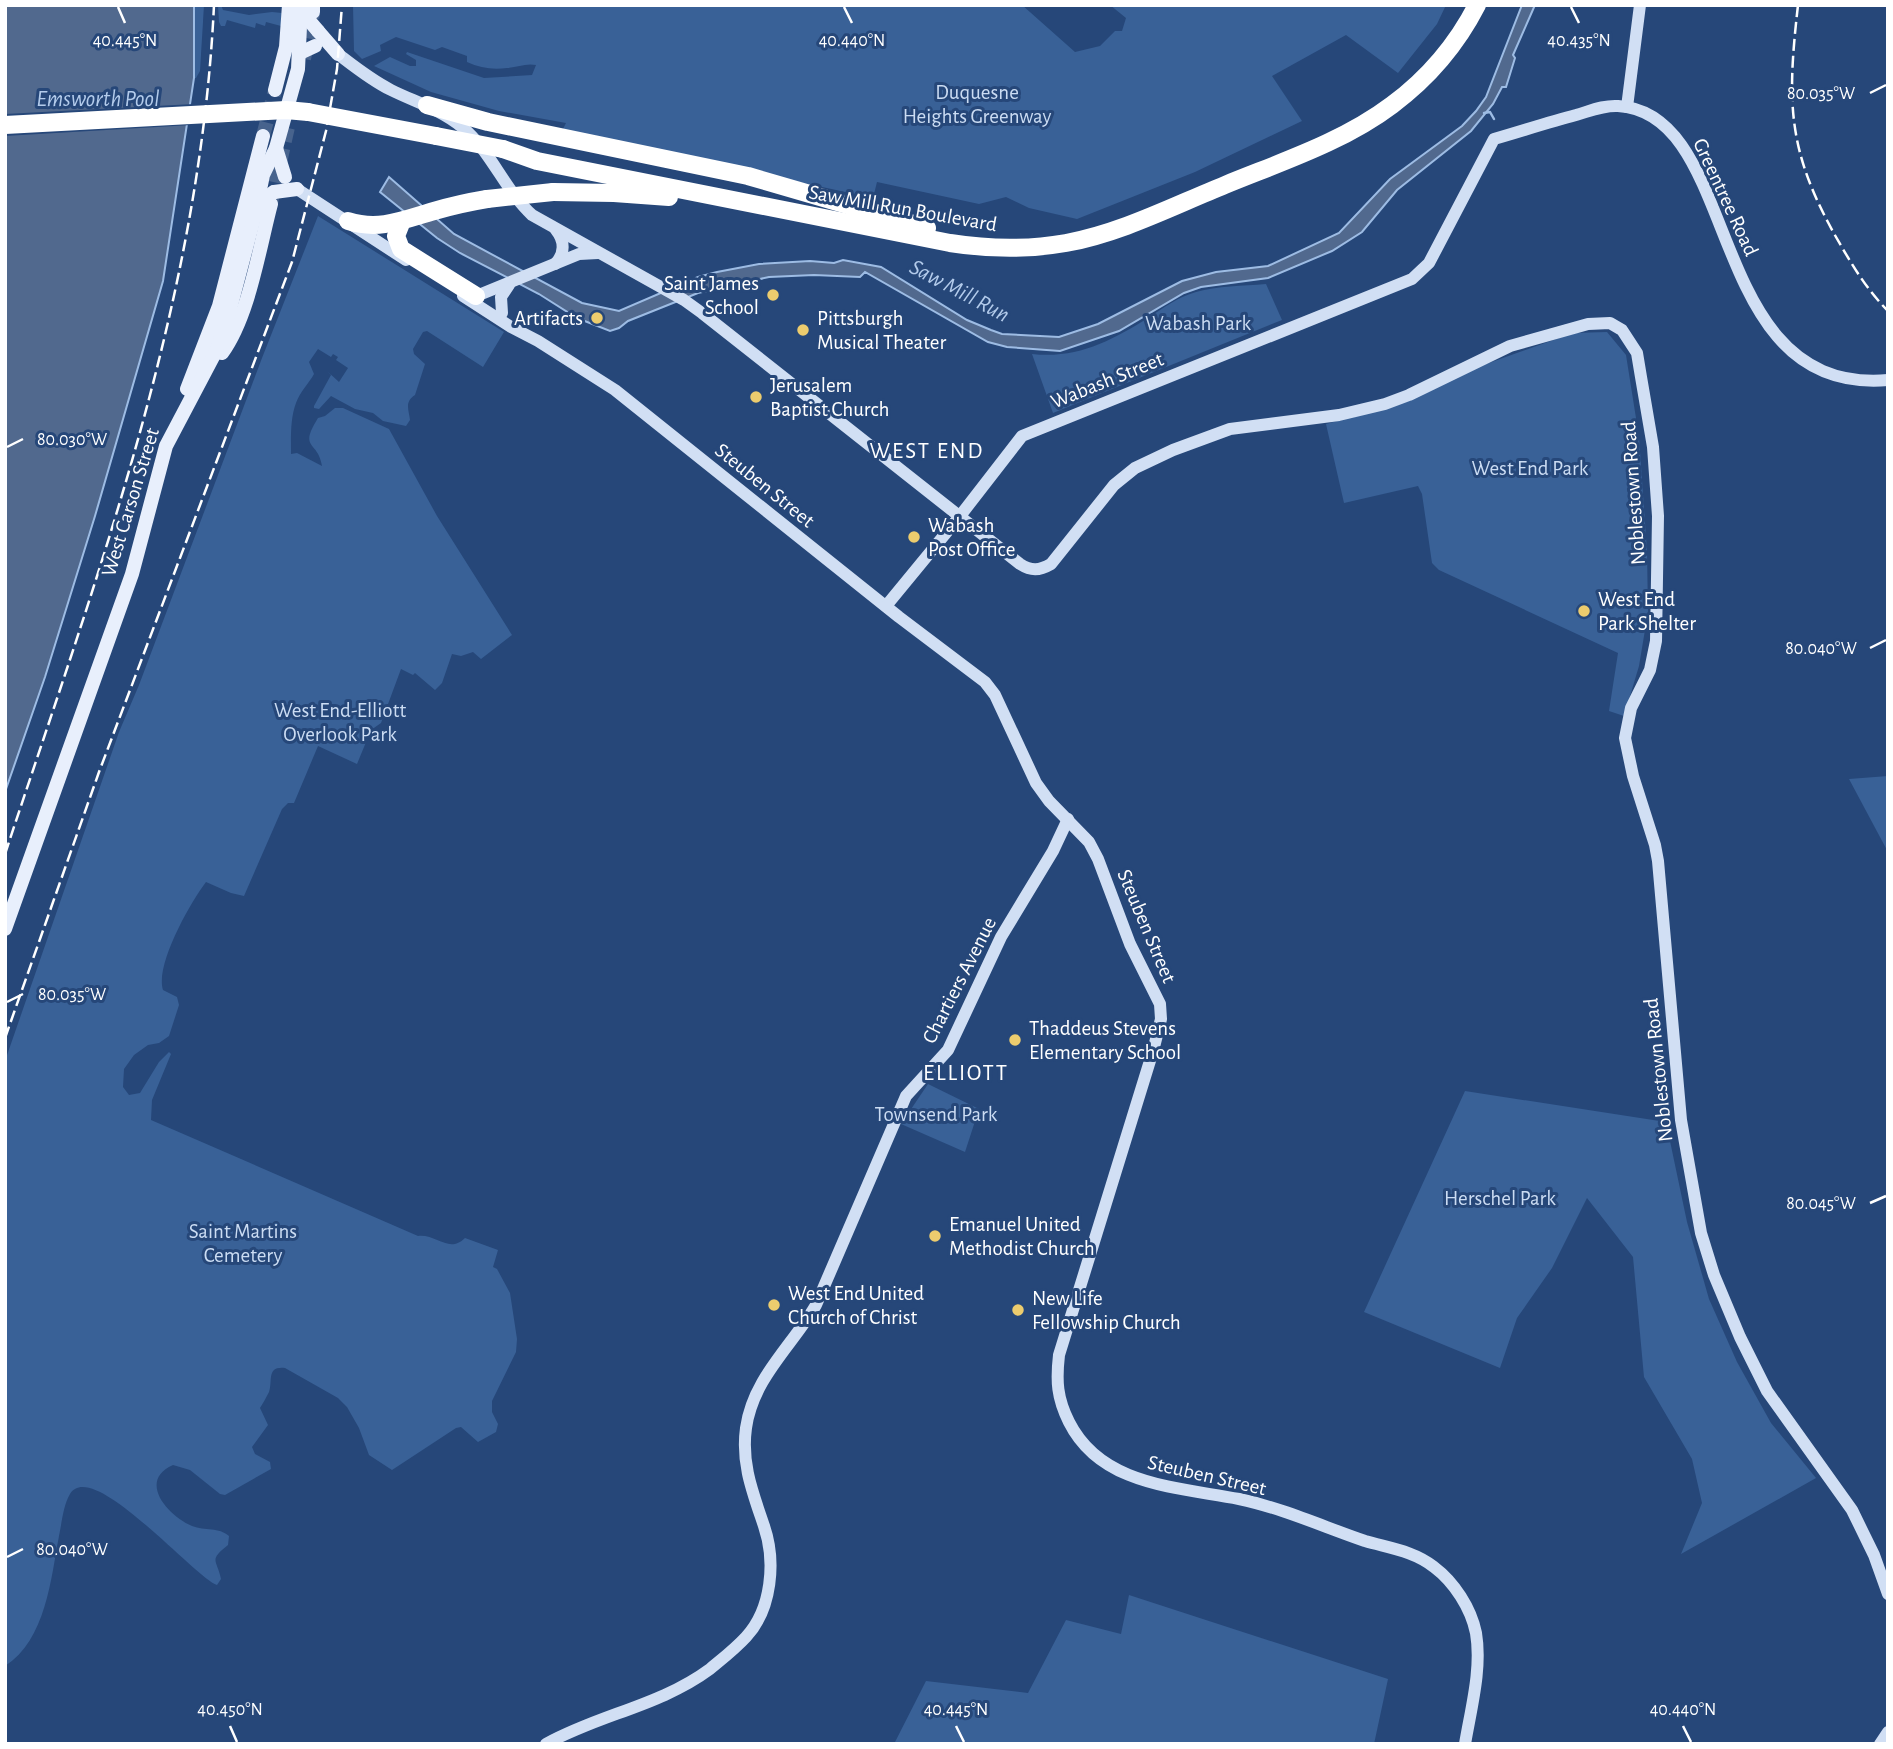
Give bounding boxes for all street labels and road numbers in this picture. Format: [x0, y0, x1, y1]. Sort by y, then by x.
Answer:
street label: Greentree Road [1689, 135, 1762, 259]
street label: Saw Mill Run Boulevard [807, 182, 999, 235]
street label: Wabash Street [1048, 348, 1167, 413]
street label: Noblestown Road [1618, 420, 1649, 566]
street label: West Carson Street [98, 425, 163, 579]
street label: Steuben Street [711, 439, 819, 532]
street label: Steuben Street [1113, 866, 1180, 986]
street label: Chartiers Avenue [919, 914, 1000, 1047]
street label: Noblestown Road [1640, 997, 1676, 1143]
street label: Steuben Street [1146, 1452, 1268, 1499]

